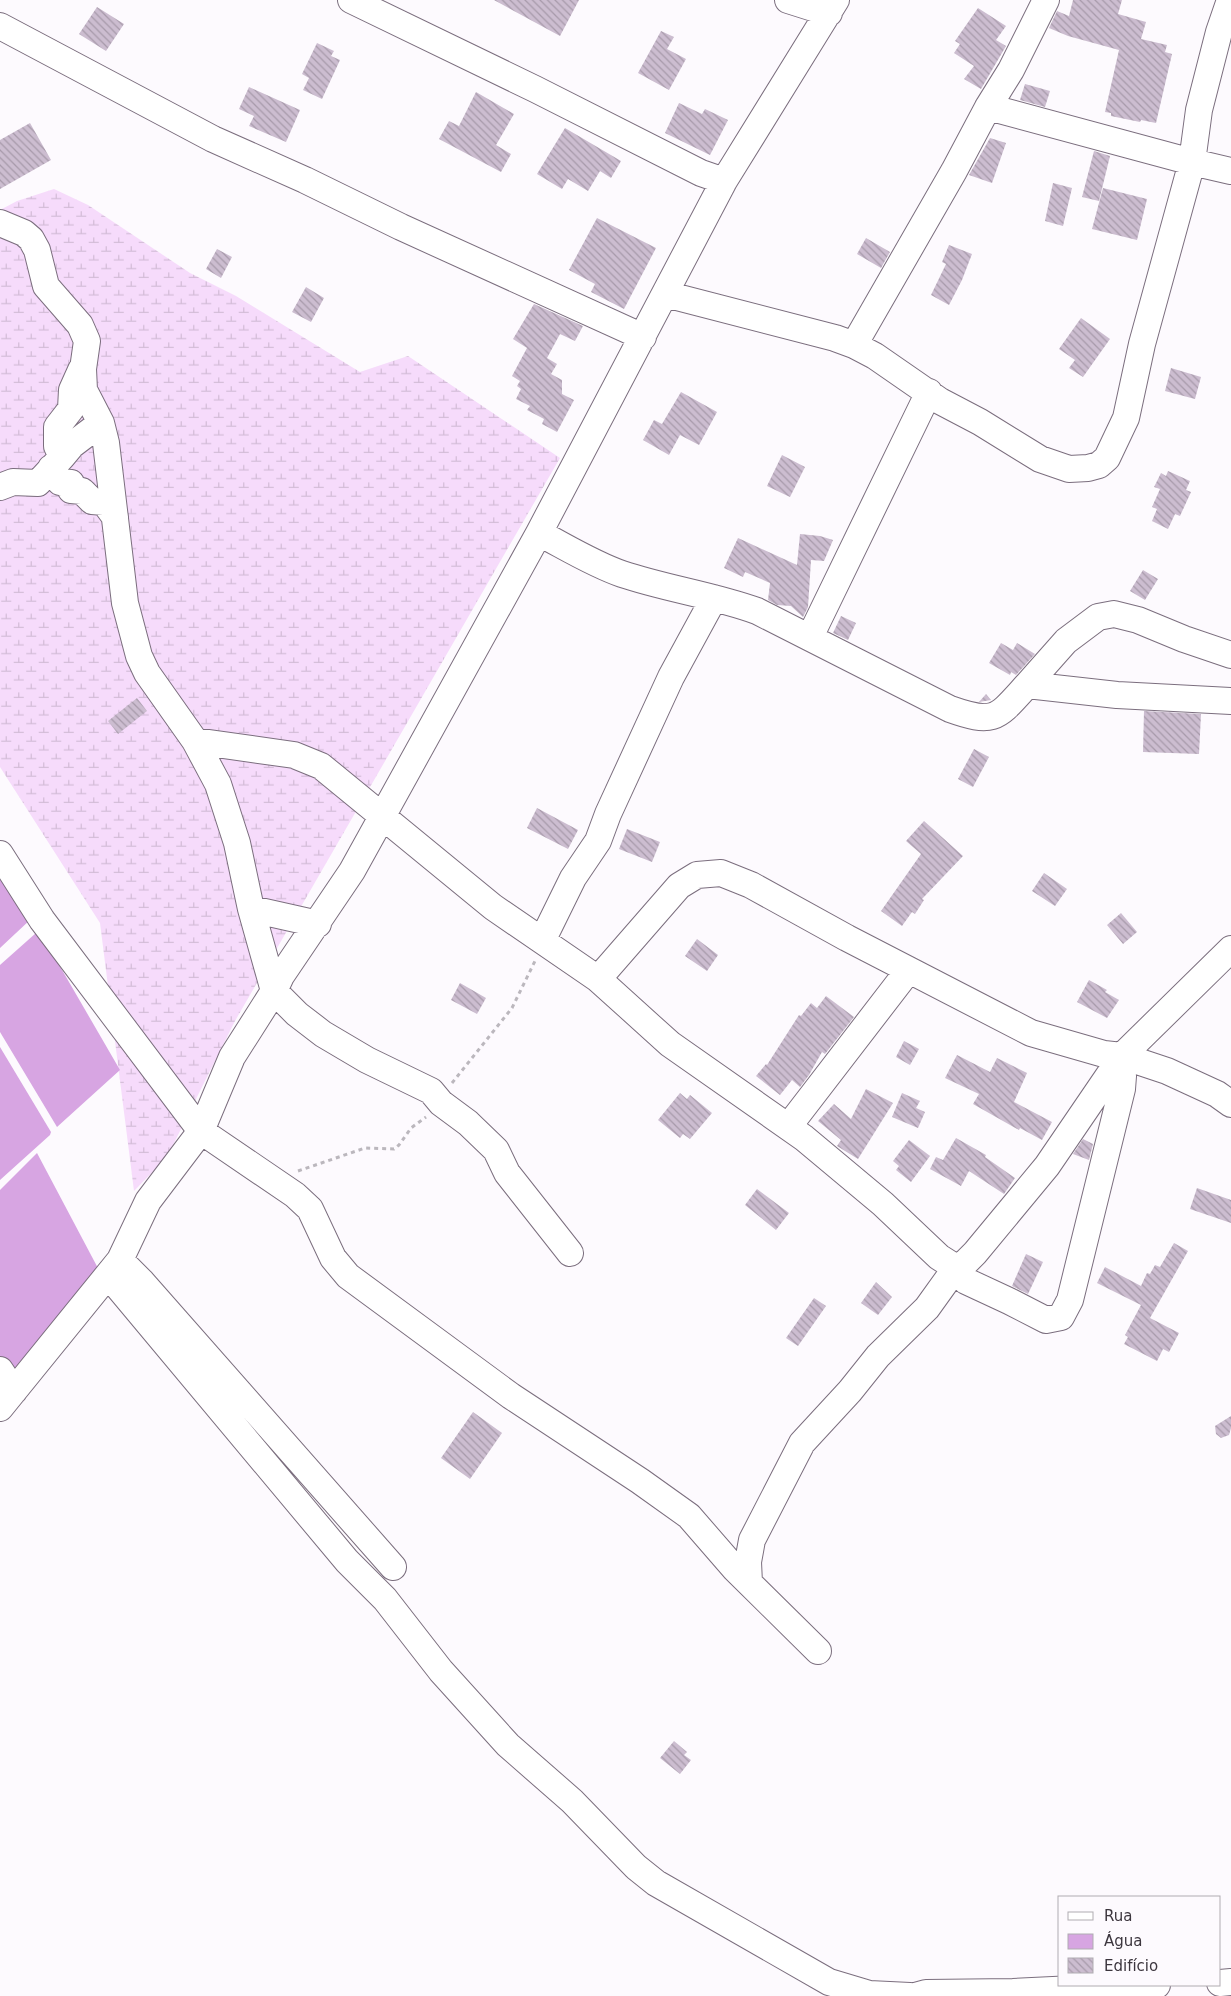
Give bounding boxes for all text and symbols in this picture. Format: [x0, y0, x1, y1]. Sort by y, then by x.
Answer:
legend [1058, 1896, 1221, 1986]
text: Rua [1104, 1907, 1132, 1925]
text: Água [1104, 1931, 1142, 1950]
text: Edifício [1104, 1957, 1158, 1975]

